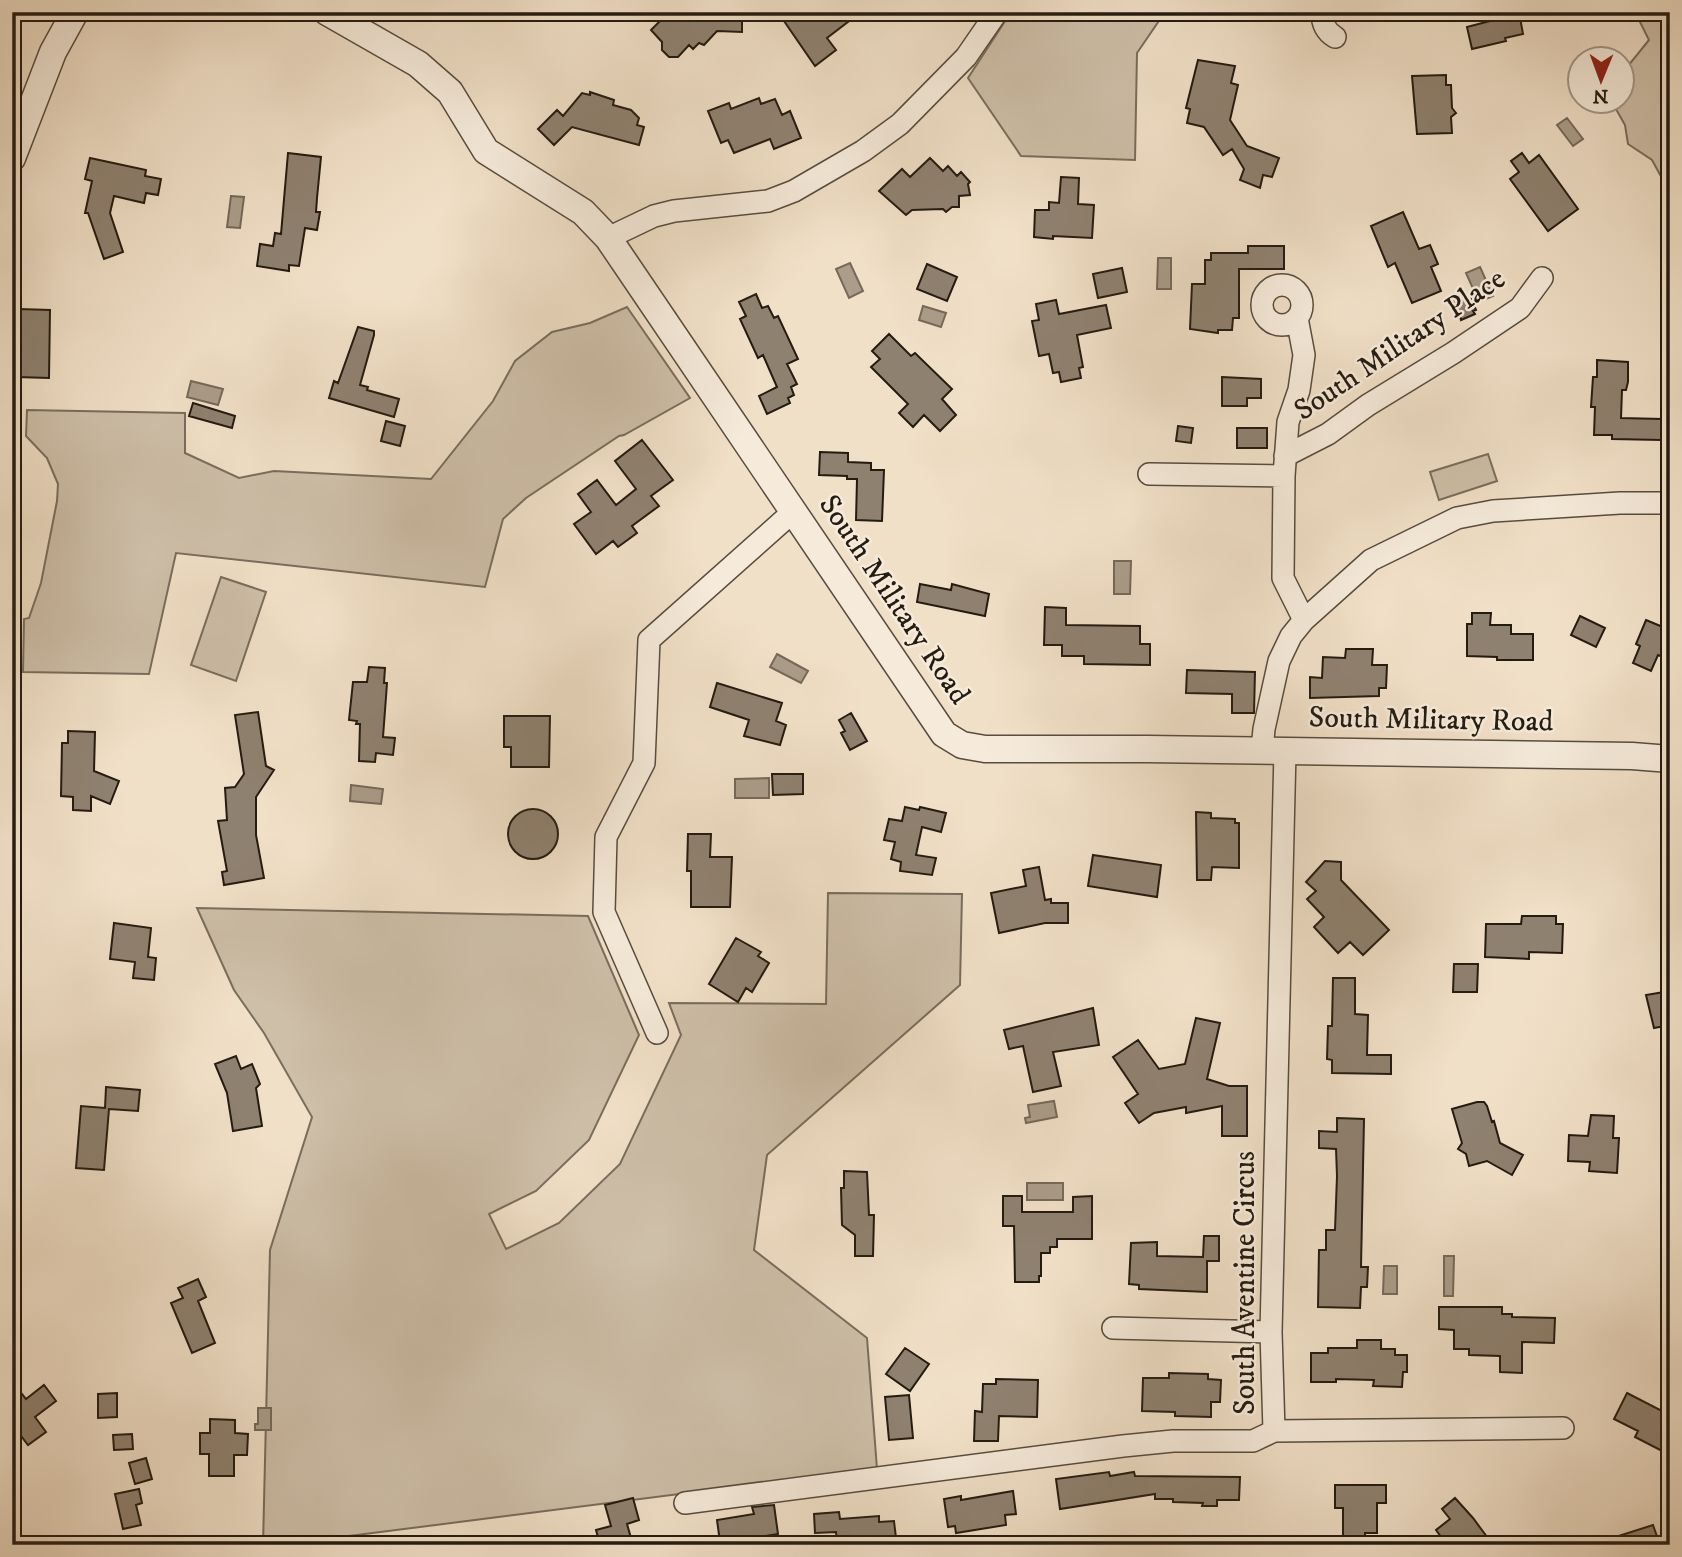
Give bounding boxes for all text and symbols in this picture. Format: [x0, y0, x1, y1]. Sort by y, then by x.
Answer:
north arrow [1566, 46, 1636, 116]
text: N [1592, 84, 1609, 107]
street label: South Military Place [1287, 261, 1513, 429]
street label: South Military Road [810, 488, 978, 712]
street label: South Military Road [1308, 699, 1554, 741]
street label: South Aventine Circus [1227, 1151, 1264, 1415]

